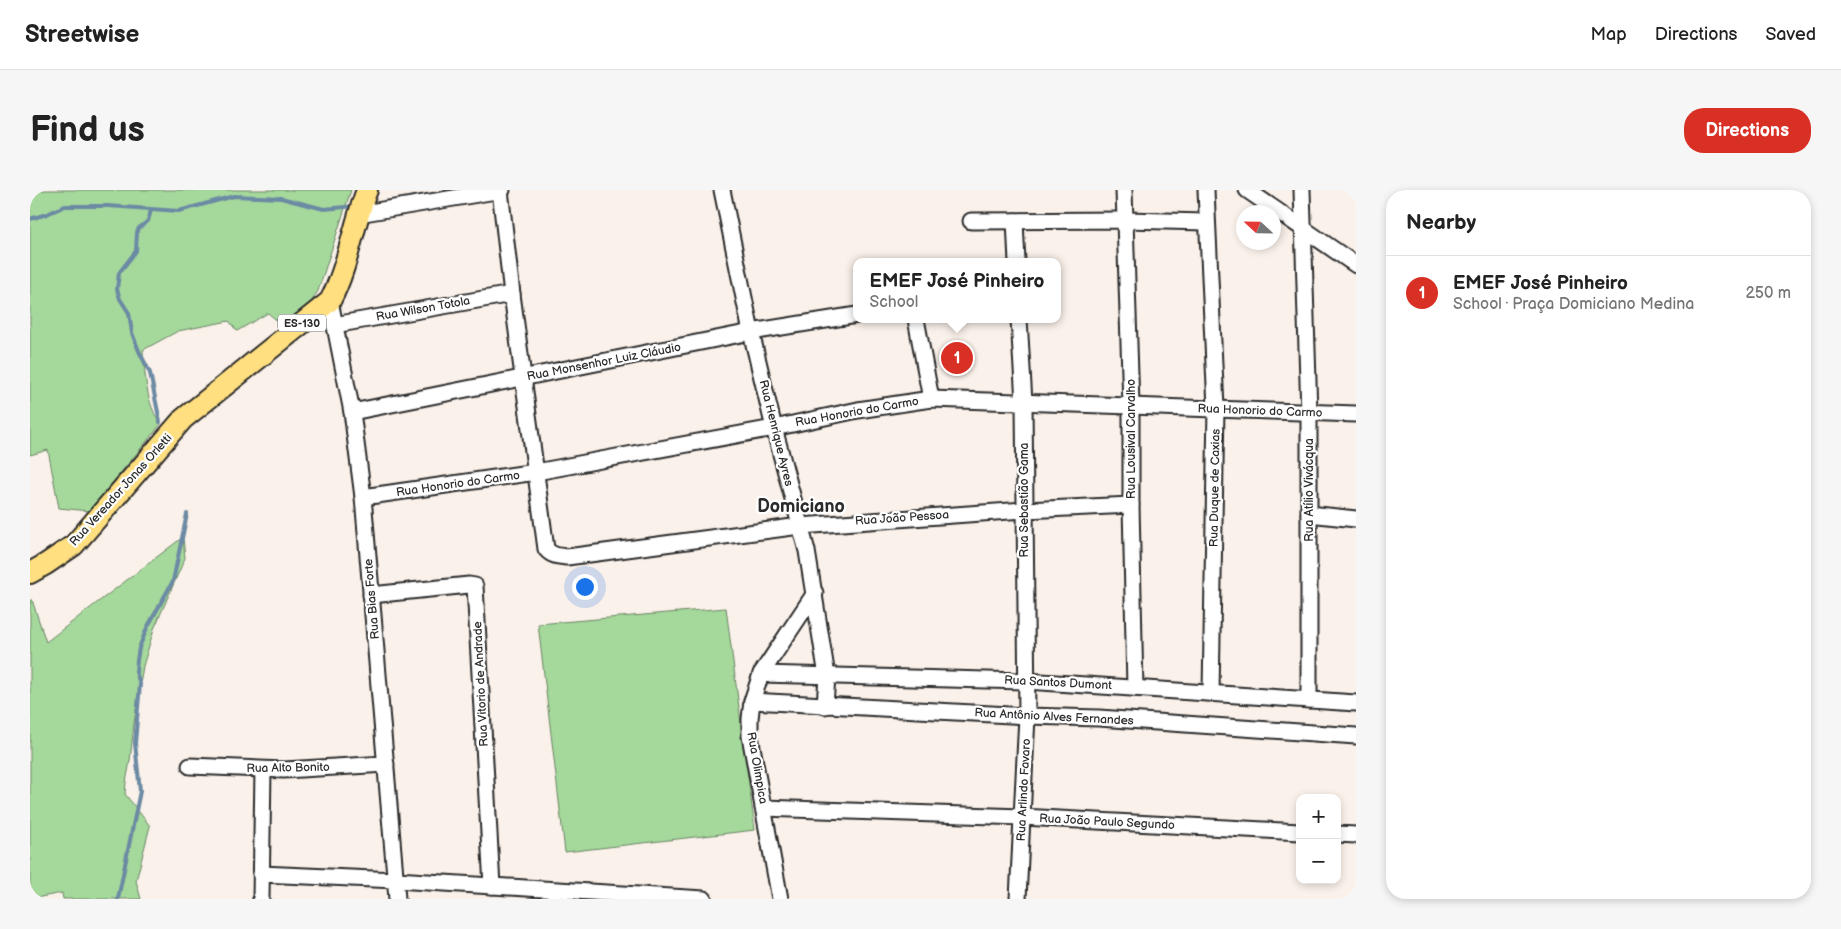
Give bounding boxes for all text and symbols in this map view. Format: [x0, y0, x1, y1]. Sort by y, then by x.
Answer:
text: Streetwise [25, 20, 139, 49]
text: Map [1591, 24, 1627, 45]
text: Directions [1655, 24, 1737, 45]
text: Saved [1765, 24, 1816, 45]
button: Directions [1684, 108, 1811, 153]
text: Find us [30, 109, 145, 152]
north arrow [1236, 205, 1281, 250]
text: Nearby [1406, 210, 1476, 235]
popup [853, 258, 1061, 323]
text: EMEF José Pinheiro [870, 270, 1044, 293]
text: EMEF José Pinheiro [1453, 272, 1628, 295]
text: 1 [1419, 284, 1425, 303]
text: 250 m [1745, 284, 1791, 303]
street label: Rua Wilson Totola [375, 293, 471, 325]
text: School [870, 293, 918, 312]
text: School · Praça Domiciano Medina [1453, 295, 1694, 314]
road number: ES-130 [278, 315, 326, 332]
pin: 1 [941, 339, 973, 377]
street label: Rua Monsenhor Luiz Cláudio [526, 340, 682, 384]
street label: Rua Henrique Ayres [756, 378, 796, 488]
street label: Rua Lousival Carvalho [1124, 379, 1139, 499]
street label: Rua Honorio do Carmo [794, 394, 920, 430]
street label: Rua Honorio do Carmo [1197, 401, 1323, 421]
street label: Rua Duque de Caxias [1206, 429, 1224, 547]
street label: Rua Vereador Jonas Orletti [67, 431, 176, 549]
street label: Rua Atílio Vivácqua [1302, 438, 1317, 542]
street label: Rua Sebastião Gama [1017, 442, 1032, 557]
street label: Rua Honorio do Carmo [395, 468, 521, 500]
district label: Domiciano [757, 496, 845, 517]
street label: Rua João Pessoa [855, 507, 950, 529]
street label: Rua Bias Forte [361, 558, 383, 640]
your location [572, 574, 598, 600]
street label: Rua Vitorio de Andrade [470, 621, 492, 747]
street label: Rua Santos Dumont [1004, 673, 1113, 693]
street label: Rua Antônio Alves Fernandes [974, 705, 1134, 729]
street label: Rua Olimpica [743, 731, 771, 805]
street label: Rua Arlindo Favaro [1014, 738, 1034, 842]
street label: Rua Alto Bonito [246, 760, 330, 776]
map controls [1296, 794, 1341, 884]
button: + [1296, 794, 1341, 839]
street label: Rua João Paulo Segundo [1039, 811, 1175, 833]
button: − [1296, 839, 1341, 884]

